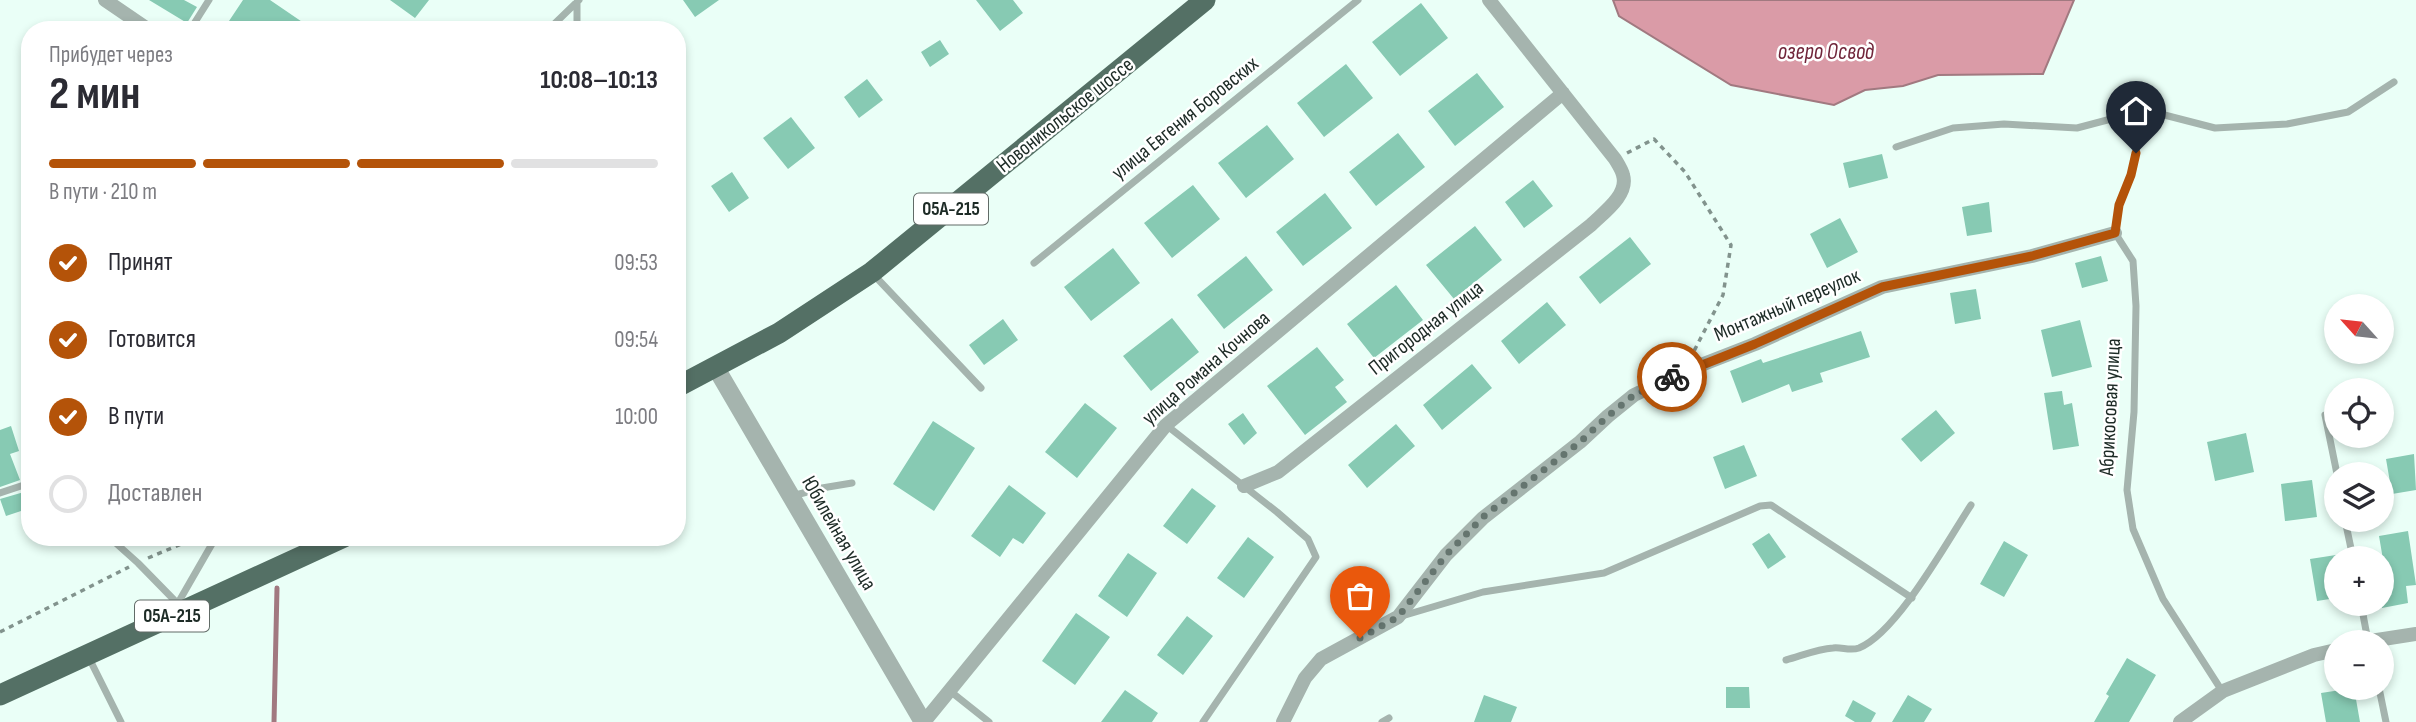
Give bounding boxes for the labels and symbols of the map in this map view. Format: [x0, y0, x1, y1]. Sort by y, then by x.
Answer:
water label: озеро Освод [1778, 38, 1875, 66]
street label: улица Евгения Боровских [1107, 51, 1264, 185]
street label: Новоникольское шоссе [991, 52, 1139, 178]
pin [2106, 81, 2166, 153]
road number: 05А-215 [914, 194, 988, 224]
street label: Монтажный переулок [1710, 263, 1864, 347]
street label: Пригородная улица [1364, 275, 1488, 381]
north arrow [2324, 294, 2394, 364]
street label: улица Романа Кочнова [1137, 306, 1275, 430]
street label: Абрикосовая улица [2094, 338, 2126, 477]
courier [1637, 342, 1707, 412]
street label: Юбилейная улица [796, 472, 882, 594]
pin [1330, 566, 1390, 638]
road number: 05А-215 [135, 600, 209, 632]

